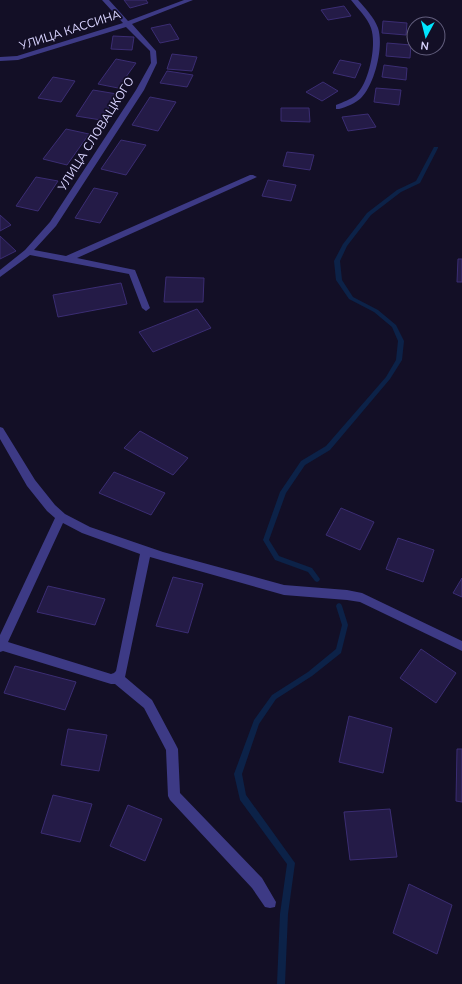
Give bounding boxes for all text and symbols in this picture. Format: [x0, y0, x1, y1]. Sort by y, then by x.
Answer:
street label: УЛИЦА КАССИНА [16, 6, 123, 54]
north arrow [406, 16, 446, 56]
text: N [420, 37, 430, 53]
street label: УЛИЦА СЛОВАЦКОГО [54, 74, 138, 195]

